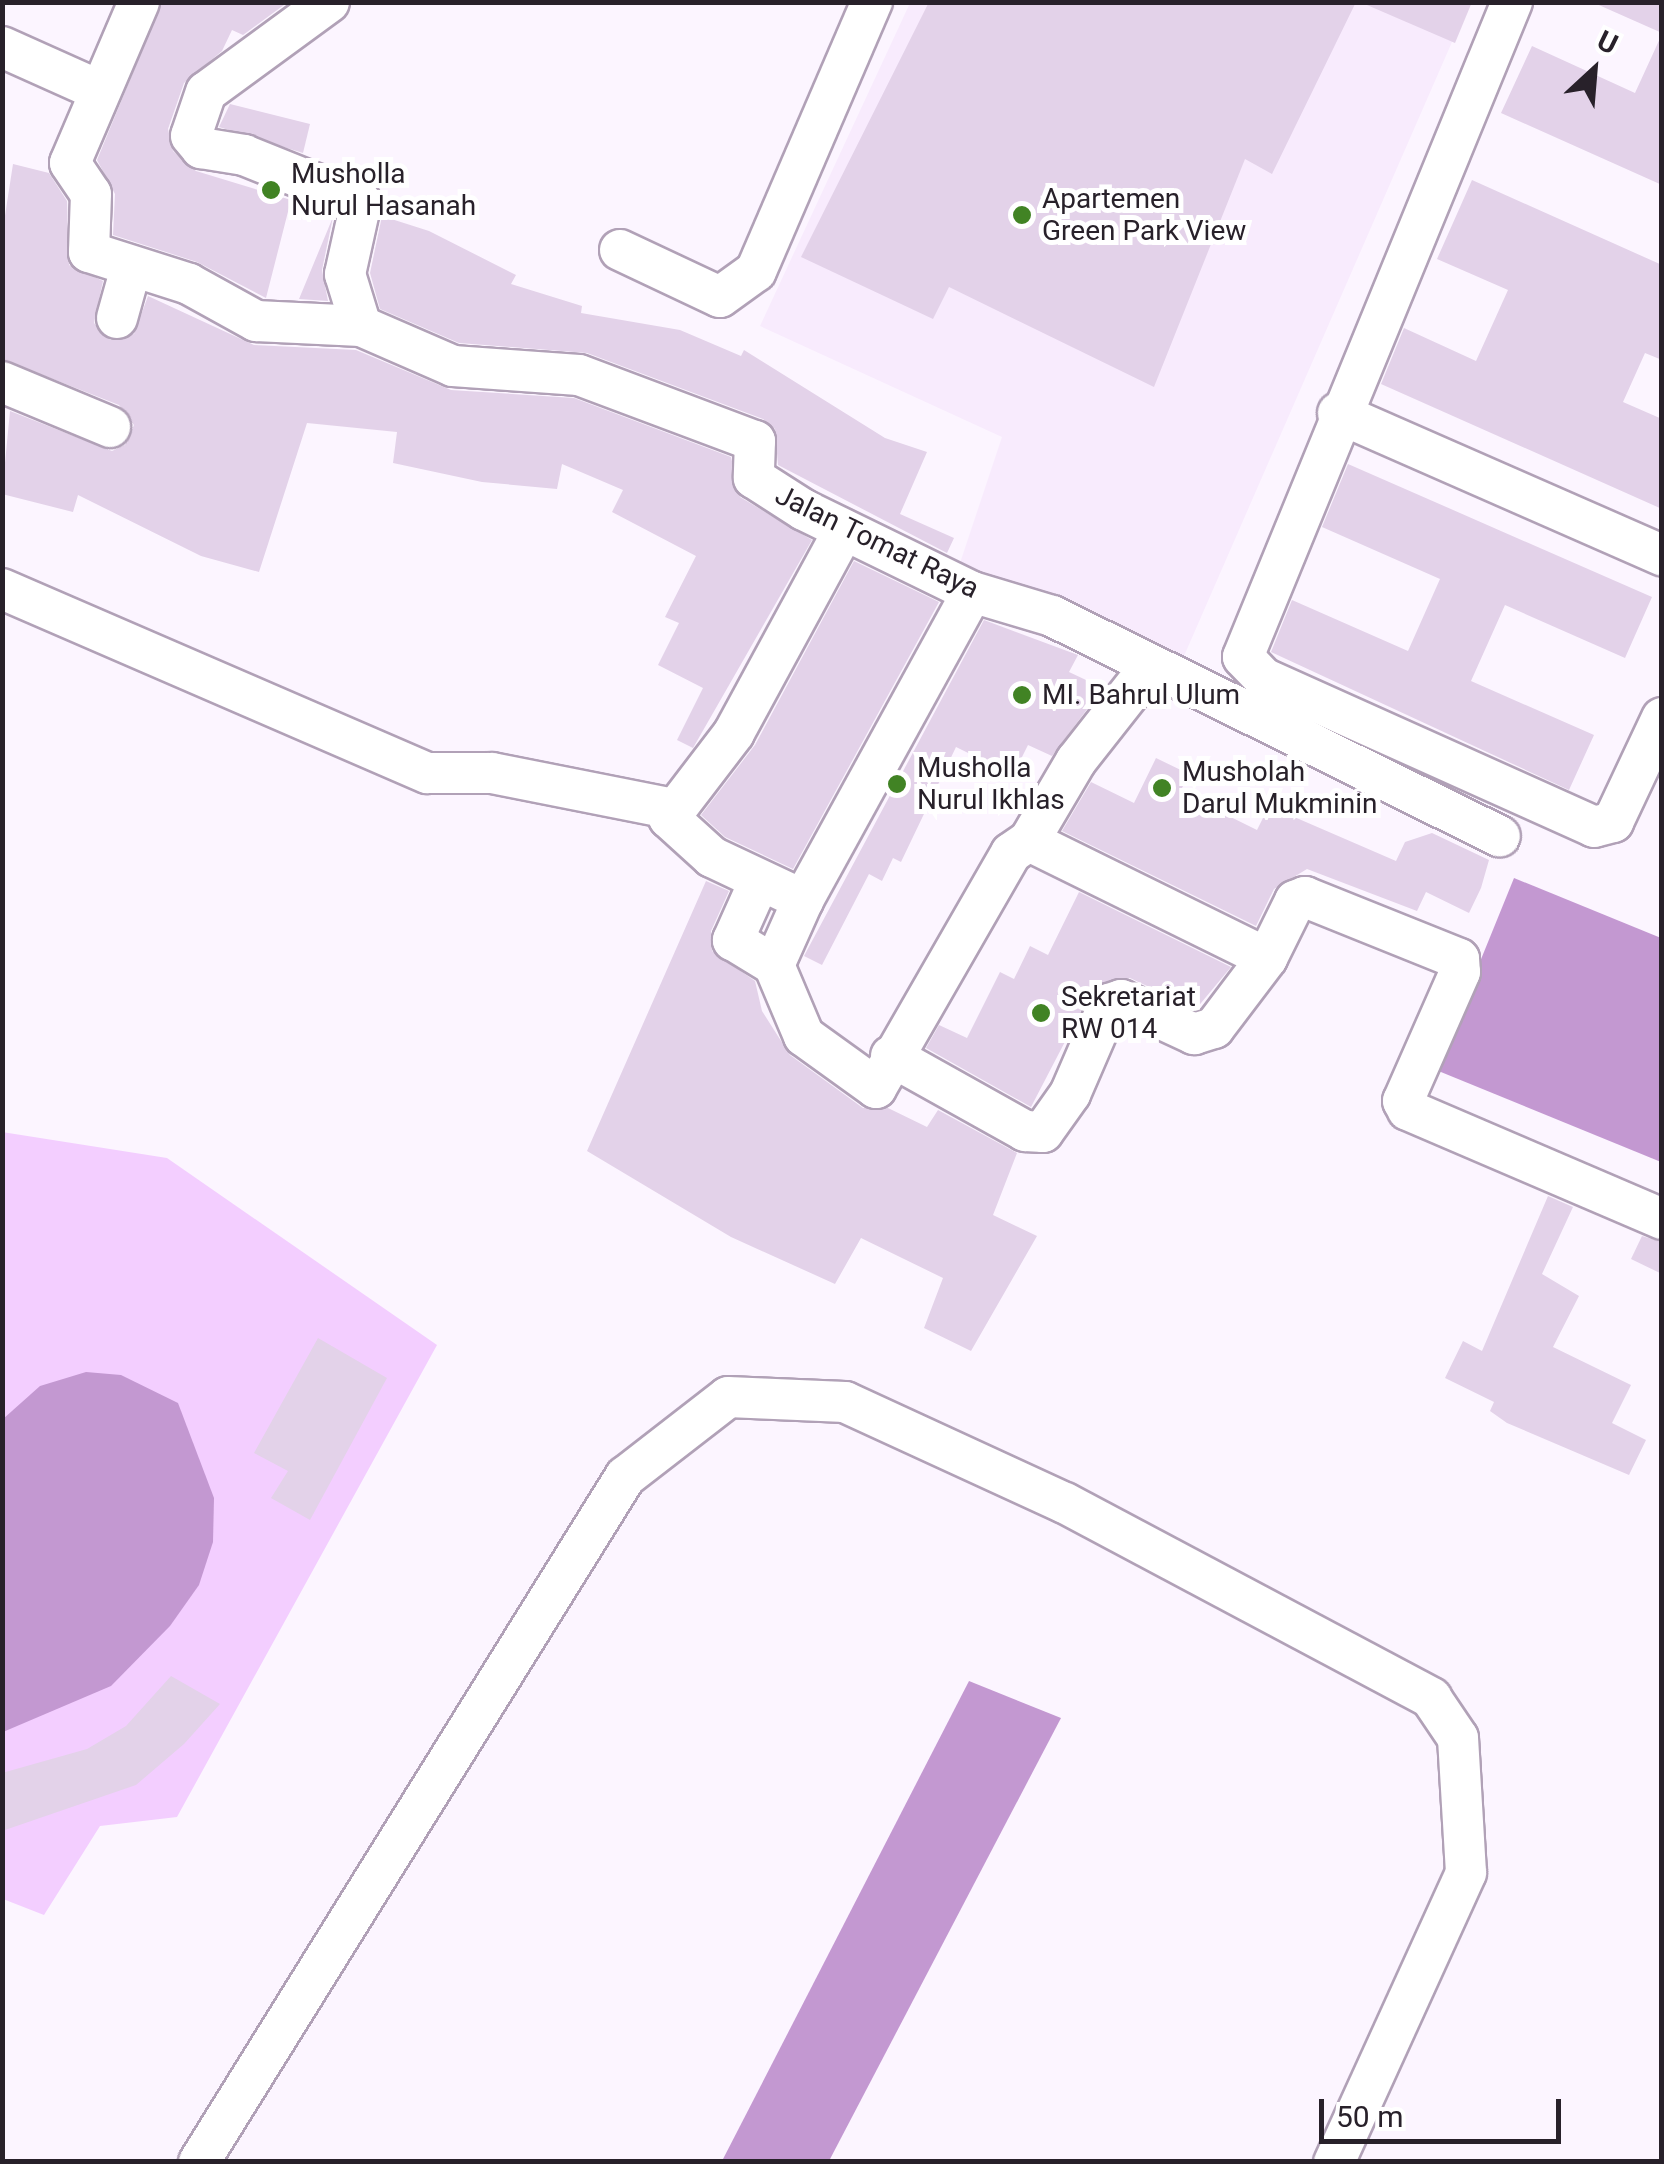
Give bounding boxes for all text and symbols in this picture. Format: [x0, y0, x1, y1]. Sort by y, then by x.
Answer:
north arrow [1544, 20, 1644, 120]
text: U [1592, 24, 1623, 61]
place label: Musholla Nurul Hasanah [291, 157, 476, 223]
marker: Musholla Nurul Hasanah [260, 179, 282, 201]
place label: Apartemen Green Park View [1042, 182, 1246, 248]
marker: Apartemen Green Park View [1011, 204, 1033, 226]
street label: Jalan Tomat Raya [769, 478, 985, 606]
place label: MI. Bahrul Ulum [1042, 678, 1240, 712]
marker: MI. Bahrul Ulum [1011, 684, 1033, 706]
place label: Musholla Nurul Ikhlas [917, 751, 1065, 817]
place label: Musholah Darul Mukminin [1182, 755, 1377, 821]
marker: Musholla Nurul Ikhlas [886, 773, 908, 795]
marker: Musholah Darul Mukminin [1151, 777, 1173, 799]
place label: Sekretariat RW 014 [1061, 980, 1196, 1046]
marker: Sekretariat RW 014 [1030, 1002, 1052, 1024]
scale bar [1324, 2079, 1566, 2141]
text: 50 m [1336, 2099, 1403, 2134]

